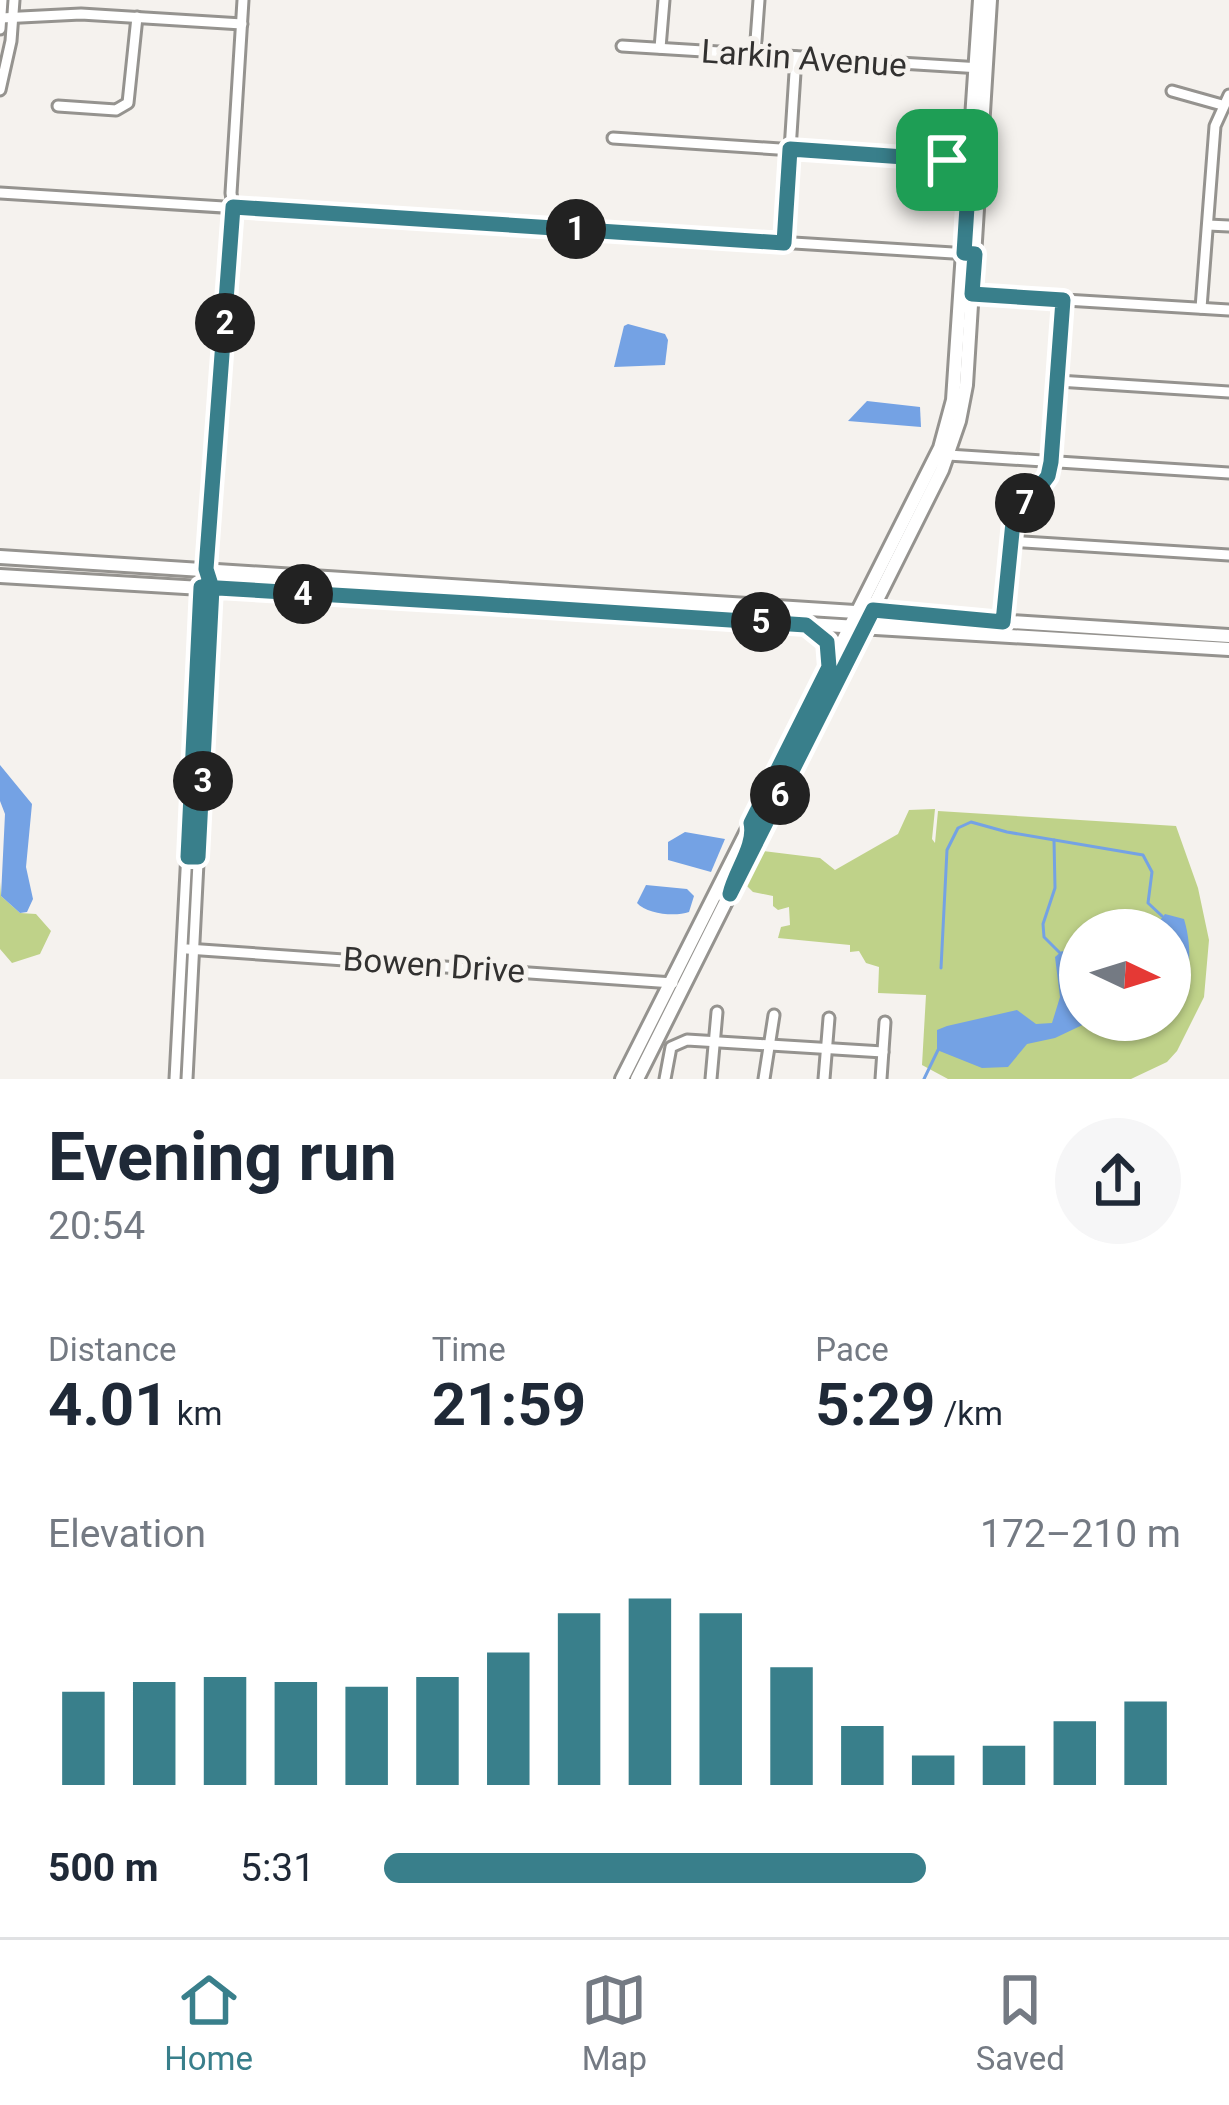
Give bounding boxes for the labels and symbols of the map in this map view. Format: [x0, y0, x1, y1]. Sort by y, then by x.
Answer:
street label: Larkin Avenue [700, 31, 908, 85]
pin [896, 109, 998, 211]
pin: 1 [546, 199, 606, 259]
pin: 2 [195, 293, 255, 353]
pin: 7 [995, 473, 1055, 533]
pin: 4 [273, 564, 333, 624]
pin: 5 [731, 592, 791, 652]
pin: 3 [173, 751, 233, 811]
pin: 6 [750, 765, 810, 825]
north arrow [1059, 909, 1191, 1041]
street label: Bowen Drive [342, 939, 526, 991]

